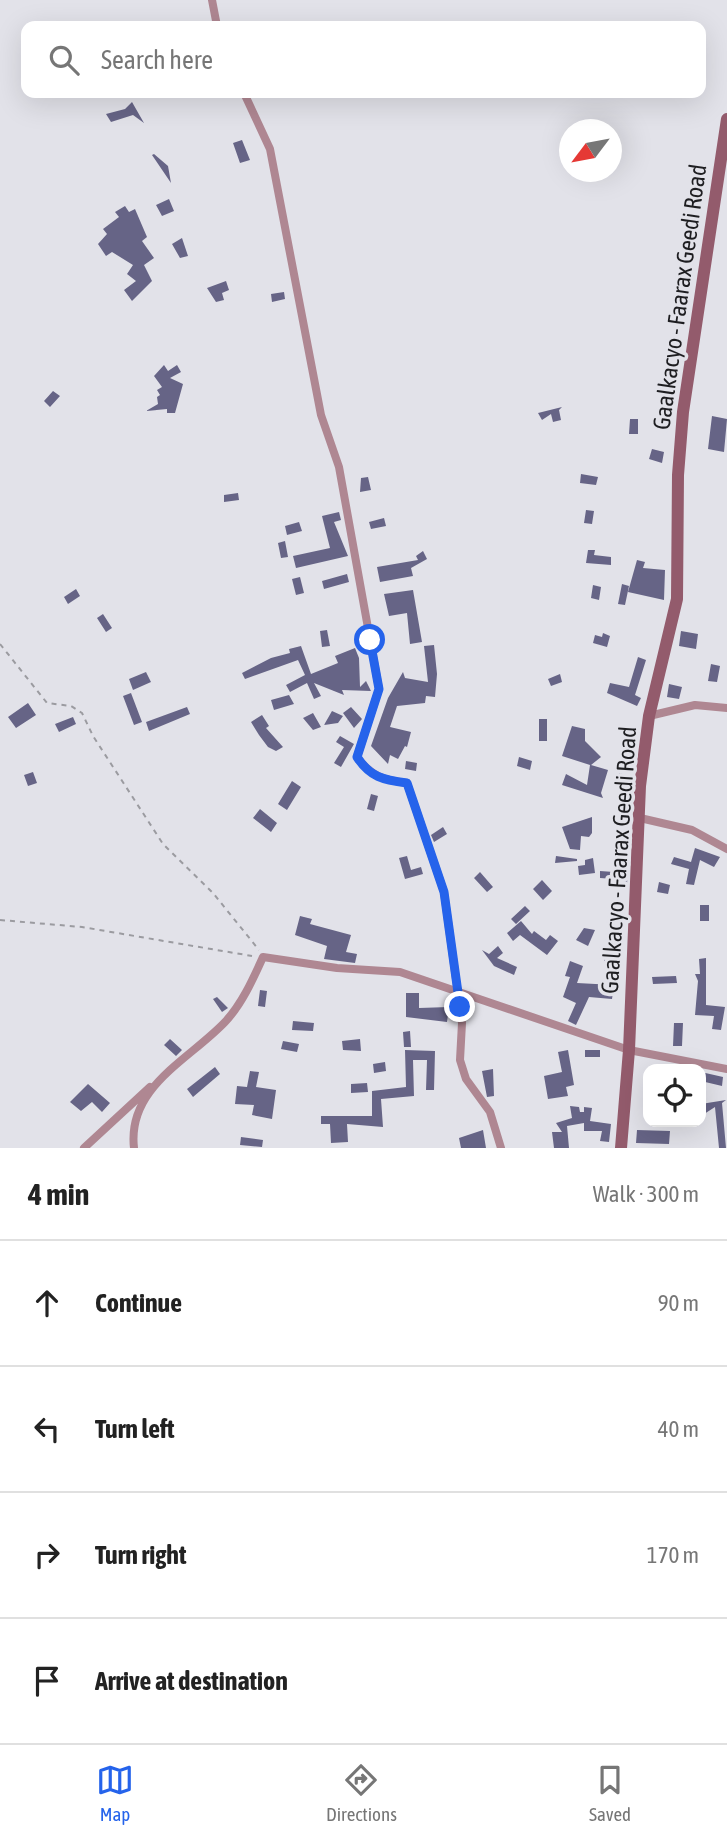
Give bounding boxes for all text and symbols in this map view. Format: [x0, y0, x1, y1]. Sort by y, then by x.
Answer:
search box [21, 21, 706, 98]
icon: search [45, 41, 83, 79]
text: Search here [101, 45, 213, 75]
north arrow [559, 119, 622, 182]
street label: Gaalkacyo - Faarax Geedi Road [647, 162, 712, 432]
route start [354, 624, 385, 655]
street label: Gaalkacyo - Faarax Geedi Road [596, 725, 641, 995]
route end [444, 991, 475, 1022]
map controls [643, 1064, 706, 1127]
button: locate [643, 1064, 706, 1127]
text: 4 min [28, 1177, 89, 1211]
text: Walk · 300 m [593, 1181, 699, 1207]
icon: ahead [28, 1284, 66, 1322]
text: Continue [95, 1288, 182, 1318]
text: 90 m [658, 1290, 699, 1316]
icon: left [28, 1410, 66, 1448]
text: Turn left [95, 1414, 175, 1444]
text: 40 m [658, 1416, 699, 1442]
icon: right [28, 1536, 66, 1574]
text: Turn right [95, 1540, 186, 1570]
text: 170 m [647, 1542, 699, 1568]
icon: arrive [28, 1662, 66, 1700]
text: Arrive at destination [95, 1666, 288, 1696]
tab: Map [96, 1761, 134, 1825]
tab: Directions [326, 1761, 397, 1825]
tab: Saved [589, 1761, 631, 1825]

